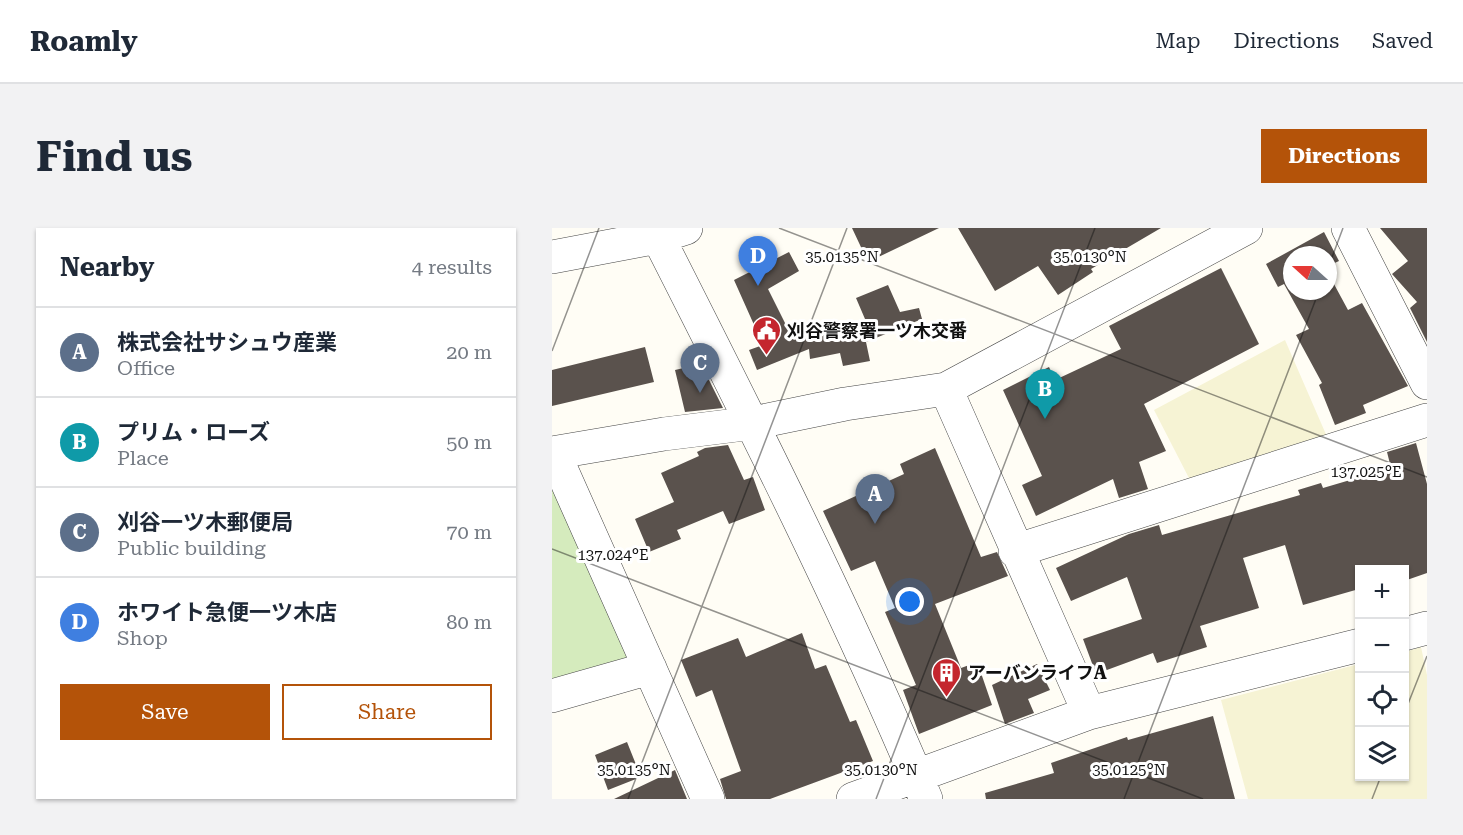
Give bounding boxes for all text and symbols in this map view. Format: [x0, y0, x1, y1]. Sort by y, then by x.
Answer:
text: Roamly [30, 25, 138, 58]
text: Map [1156, 29, 1200, 53]
text: Directions [1233, 29, 1339, 53]
text: Saved [1372, 29, 1433, 53]
button: Directions [1261, 129, 1427, 183]
text: Find us [36, 132, 193, 181]
pin: D [738, 236, 778, 286]
north arrow [1283, 246, 1337, 300]
text: 35.0135°N [805, 248, 879, 266]
text: 35.0130°N [1053, 248, 1127, 266]
text: Nearby [60, 252, 154, 282]
text: 4 results [412, 255, 492, 279]
public building icon: 刈谷警察署一ツ木交番 [750, 314, 782, 356]
place label: 刈谷警察署一ツ木交番 [787, 320, 967, 341]
text: 株式会社サシュウ産業 [117, 330, 337, 355]
text: A [72, 340, 87, 364]
text: 20 m [446, 340, 492, 364]
pin: C [680, 344, 720, 393]
text: Office [117, 356, 175, 380]
pin: B [1026, 370, 1064, 419]
text: プリム・ローズ [117, 420, 270, 445]
text: B [72, 430, 87, 454]
text: 50 m [446, 430, 492, 454]
text: Place [117, 446, 169, 470]
text: 137.025°E [1330, 463, 1402, 481]
pin: A [856, 474, 894, 524]
text: 刈谷一ツ木郵便局 [117, 510, 293, 535]
text: C [73, 520, 87, 544]
text: 70 m [446, 520, 492, 544]
text: Public building [117, 536, 266, 560]
text: 137.024°E [577, 546, 649, 564]
map controls [1355, 565, 1409, 781]
button: + [1355, 565, 1409, 619]
your location [895, 587, 924, 616]
text: ホワイト急便一ツ木店 [117, 600, 337, 625]
text: D [71, 610, 88, 634]
text: 80 m [446, 610, 492, 634]
button: − [1355, 619, 1409, 673]
text: Shop [117, 626, 168, 650]
building icon: アーバンライフA [931, 656, 963, 698]
place label: アーバンライフA [968, 662, 1107, 683]
button: locate [1355, 673, 1409, 727]
button: Save [60, 684, 270, 740]
button: Share [282, 684, 492, 740]
button: layers [1355, 727, 1409, 781]
text: 35.0135°N [597, 761, 671, 779]
text: 35.0130°N [844, 761, 918, 779]
text: 35.0125°N [1092, 761, 1166, 779]

